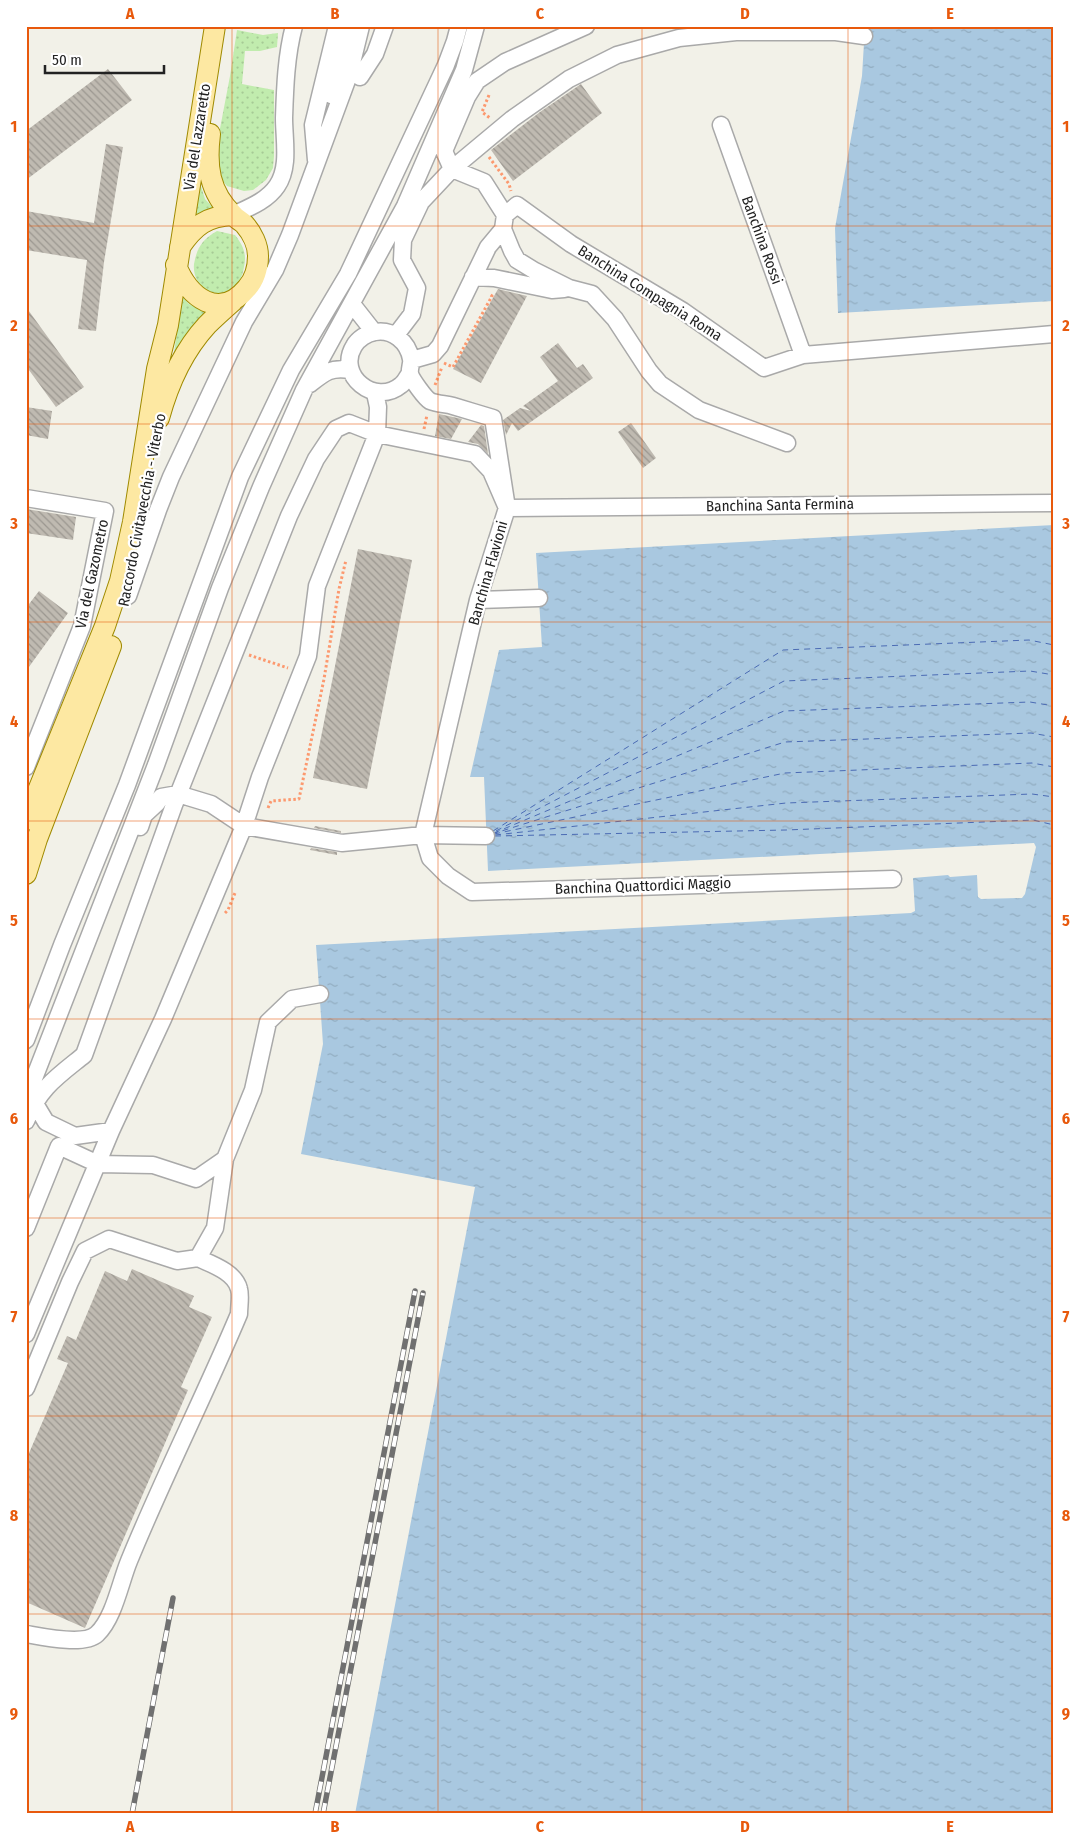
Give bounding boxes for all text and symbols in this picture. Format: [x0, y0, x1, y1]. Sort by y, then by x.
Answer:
text: A [125, 4, 135, 23]
text: B [331, 4, 340, 23]
text: C [536, 4, 545, 23]
text: D [740, 4, 750, 23]
text: E [946, 4, 954, 23]
scale bar [45, 42, 164, 74]
text: 50 m [52, 51, 82, 69]
street label: Via del Lazzaretto [180, 82, 214, 192]
text: 1 [11, 117, 17, 136]
text: 1 [1063, 117, 1069, 136]
street label: Banchina Rossi [738, 193, 786, 287]
street label: Banchina Compagnia Roma [575, 241, 725, 345]
text: 2 [9, 316, 18, 335]
text: 2 [1061, 316, 1070, 335]
street label: Raccordo Civitavecchia - Viterbo [114, 412, 170, 608]
street label: Banchina Santa Fermina [706, 495, 854, 515]
text: 3 [9, 514, 18, 533]
text: 3 [1061, 514, 1070, 533]
street label: Via del Gazometro [72, 518, 112, 630]
street label: Banchina Flavioni [464, 519, 512, 627]
text: 4 [10, 712, 18, 731]
text: 4 [1062, 712, 1070, 731]
street label: Banchina Quattordici Maggio [555, 874, 732, 898]
text: 5 [10, 911, 18, 930]
text: 5 [1062, 911, 1070, 930]
text: 6 [10, 1109, 18, 1128]
text: 6 [1062, 1109, 1070, 1128]
text: 7 [11, 1307, 18, 1326]
text: 7 [1063, 1307, 1070, 1326]
text: 8 [10, 1506, 19, 1525]
text: 8 [1062, 1506, 1071, 1525]
text: 9 [10, 1704, 18, 1723]
text: 9 [1062, 1704, 1070, 1723]
text: A [125, 1817, 135, 1836]
text: B [331, 1817, 340, 1836]
text: C [536, 1817, 545, 1836]
text: D [740, 1817, 750, 1836]
text: E [946, 1817, 954, 1836]

